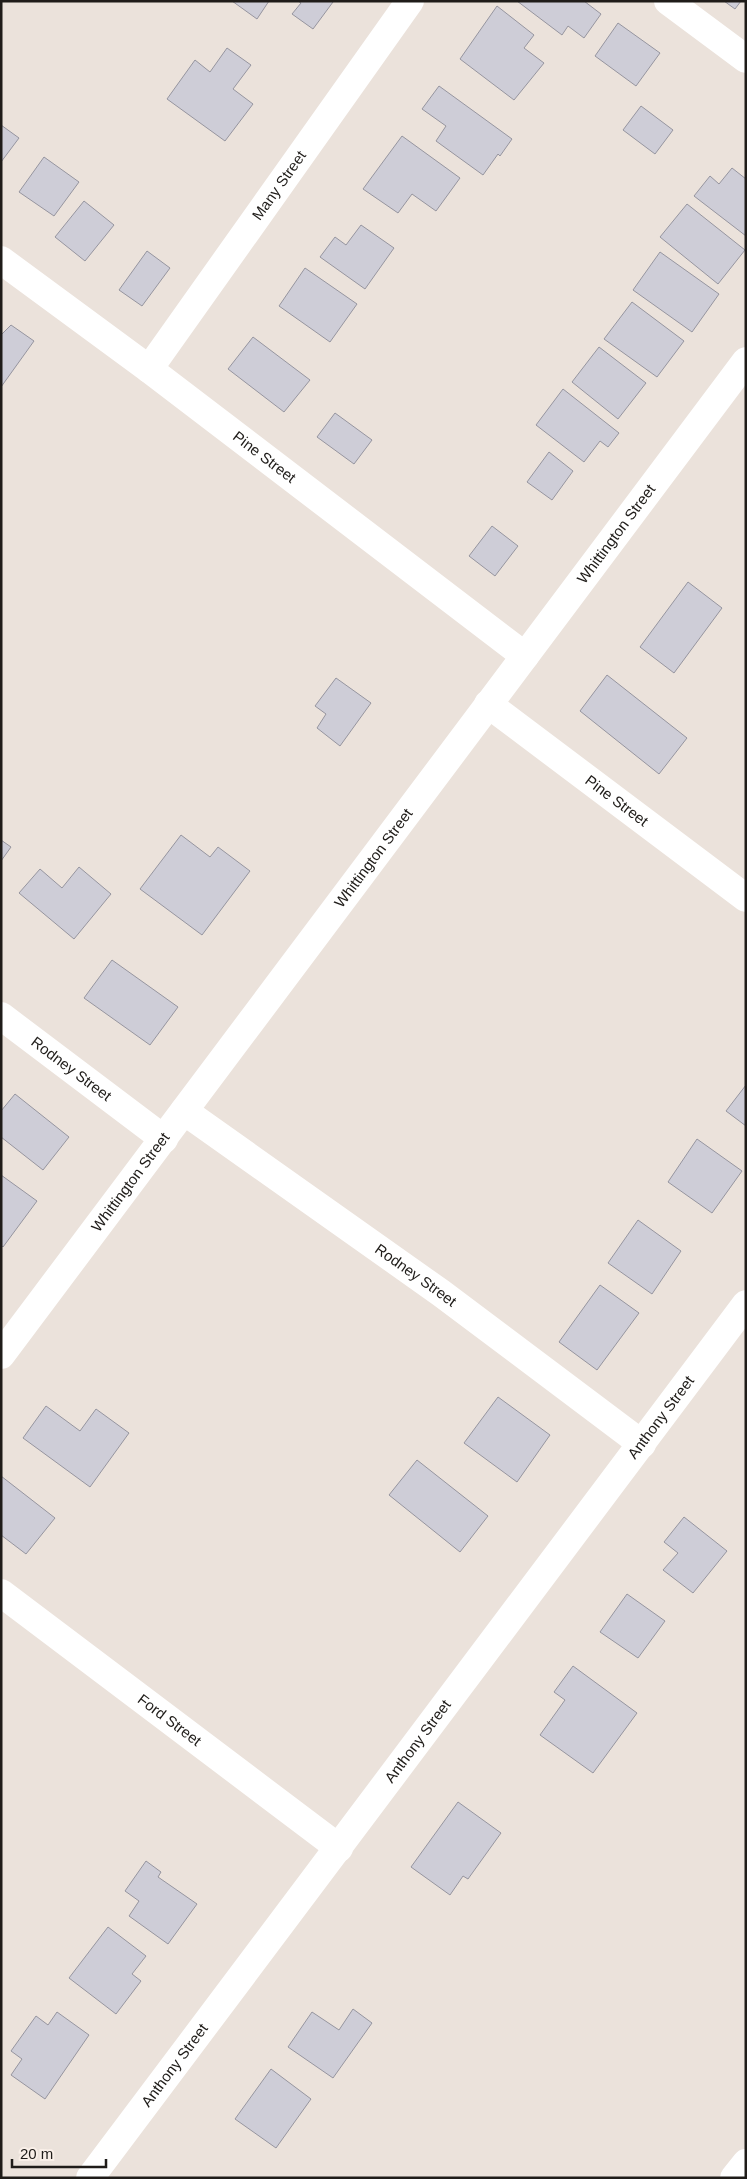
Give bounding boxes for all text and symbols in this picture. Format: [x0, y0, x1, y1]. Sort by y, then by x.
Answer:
street label: Many Street [248, 147, 310, 223]
street label: Pine Street [230, 427, 300, 486]
street label: Whittington Street [573, 480, 659, 587]
street label: Pine Street [582, 771, 652, 830]
street label: Whittington Street [330, 804, 416, 911]
street label: Rodney Street [28, 1033, 116, 1105]
street label: Whittington Street [88, 1128, 173, 1235]
street label: Rodney Street [372, 1240, 461, 1310]
street label: Anthony Street [624, 1372, 698, 1462]
street label: Ford Street [135, 1690, 205, 1750]
street label: Anthony Street [381, 1696, 454, 1786]
street label: Anthony Street [138, 2019, 211, 2110]
scale bar [12, 2136, 106, 2168]
text: 20 m [20, 2145, 53, 2162]

